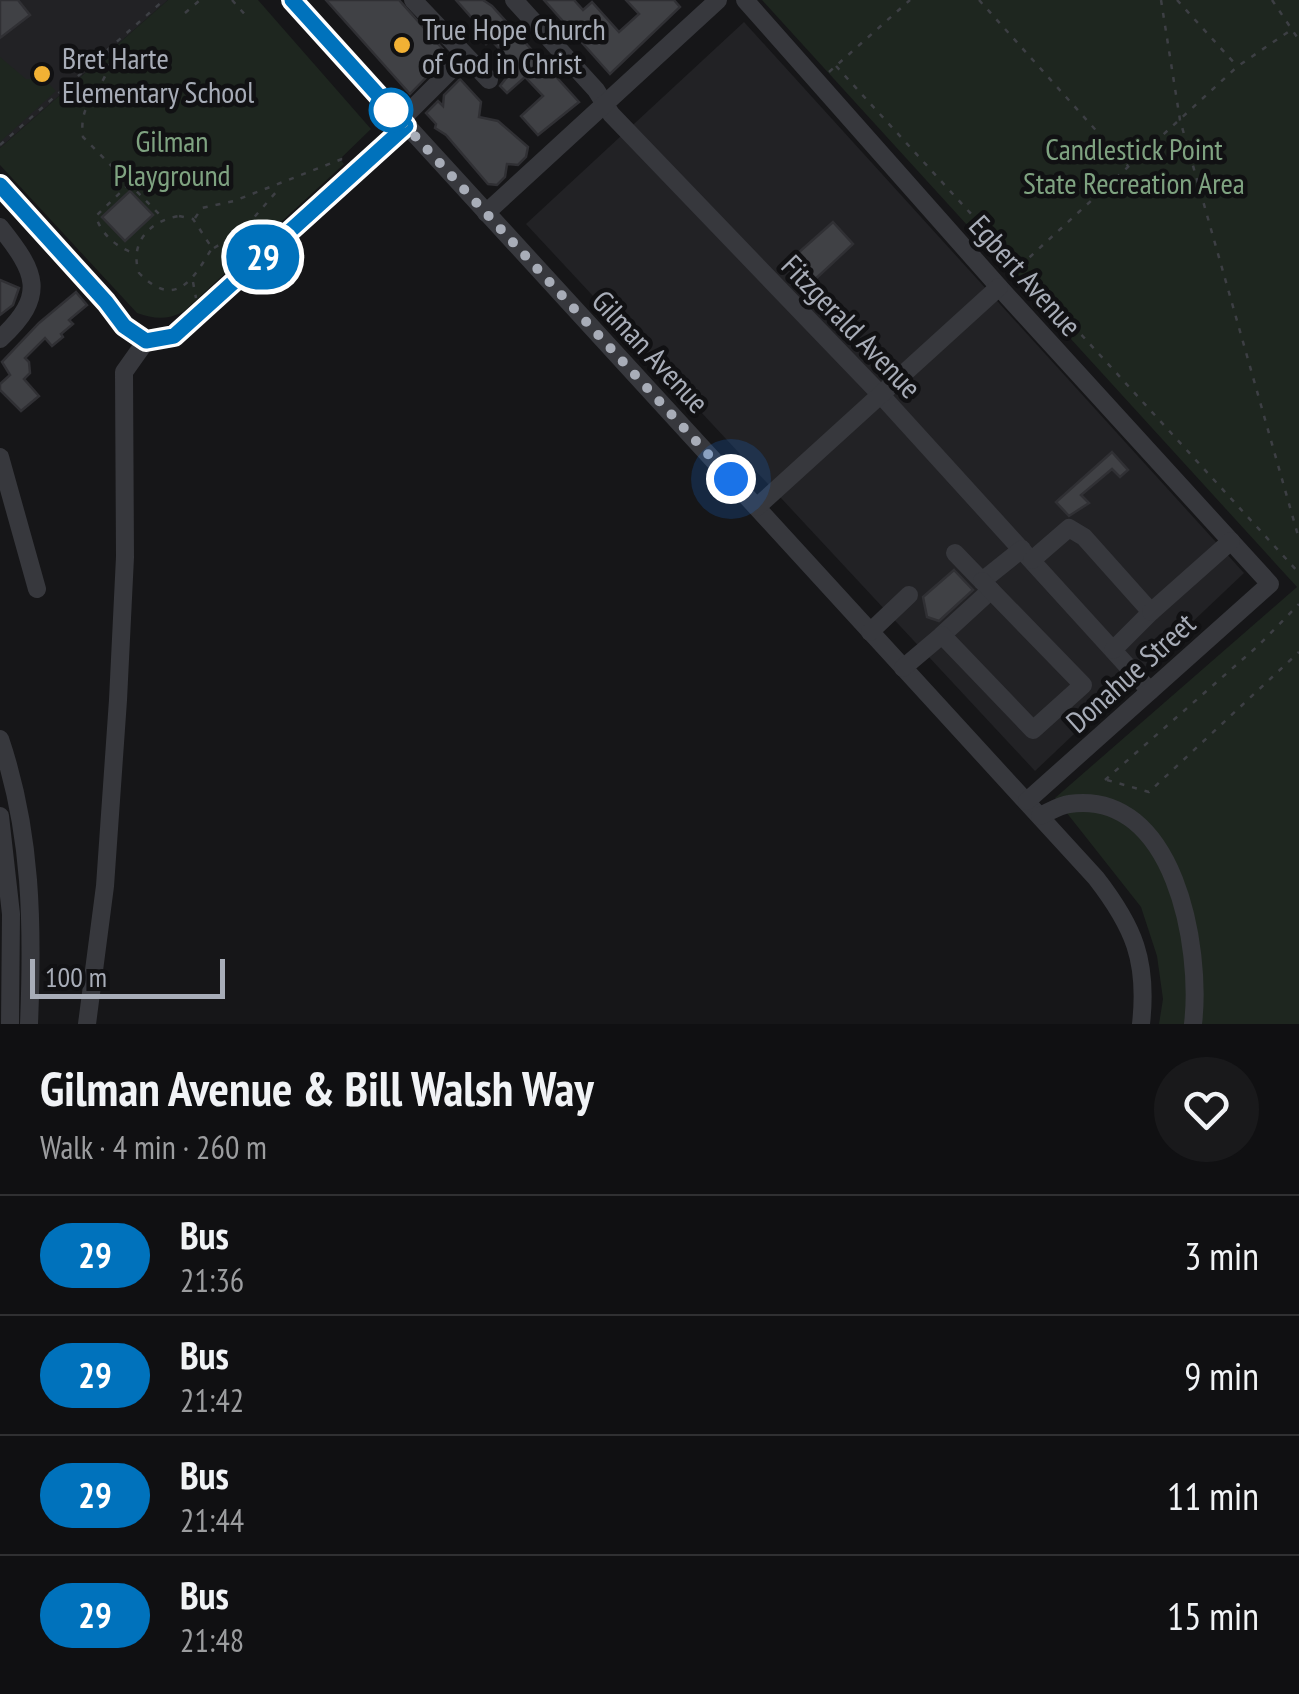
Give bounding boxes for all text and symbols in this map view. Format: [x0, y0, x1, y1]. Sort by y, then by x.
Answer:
place label: True Hope Church of God in Christ [422, 9, 606, 82]
marker: True Hope Church of God in Christ [391, 34, 413, 56]
place label: Bret Harte Elementary School [62, 38, 254, 111]
marker: Bret Harte Elementary School [31, 63, 53, 85]
unlabelled marker [370, 89, 412, 131]
park label: Gilman Playground [113, 121, 231, 194]
park label: Candlestick Point State Recreation Area [1023, 129, 1245, 202]
street label: Egbert Avenue [961, 206, 1091, 344]
line badge: 29 [218, 224, 308, 290]
text: 29 [246, 234, 280, 280]
street label: Fitzgerald Avenue [774, 246, 930, 406]
street label: Gilman Avenue [584, 281, 718, 421]
your location [706, 454, 756, 504]
street label: Donahue Street [1057, 603, 1203, 740]
scale bar [30, 954, 225, 998]
text: 100 m [45, 958, 107, 995]
text: Gilman Avenue & Bill Walsh Way [40, 1057, 594, 1119]
button: heart [1154, 1057, 1259, 1162]
text: Walk · 4 min · 260 m [40, 1126, 267, 1168]
text: Bus [180, 1210, 229, 1259]
text: 3 min [1184, 1231, 1259, 1280]
text: 29 [78, 1232, 112, 1278]
text: 21:36 [180, 1259, 244, 1301]
text: Bus [180, 1330, 229, 1379]
text: 9 min [1184, 1351, 1259, 1400]
text: 29 [78, 1352, 112, 1398]
text: 21:42 [180, 1379, 244, 1421]
text: Bus [180, 1450, 229, 1499]
text: 11 min [1167, 1471, 1259, 1520]
text: 29 [78, 1472, 112, 1518]
text: 21:44 [180, 1499, 244, 1541]
text: Bus [180, 1570, 229, 1619]
text: 15 min [1167, 1591, 1259, 1640]
text: 29 [78, 1592, 112, 1638]
text: 21:48 [180, 1619, 244, 1661]

